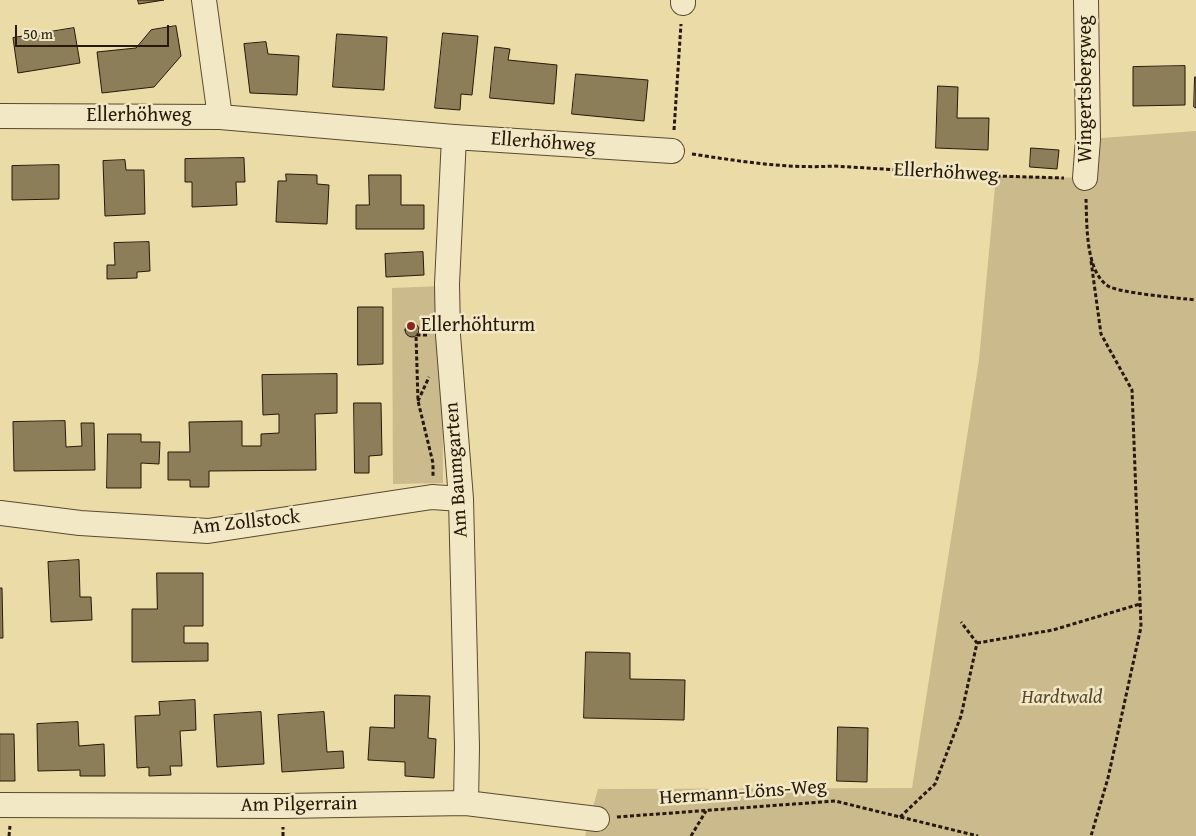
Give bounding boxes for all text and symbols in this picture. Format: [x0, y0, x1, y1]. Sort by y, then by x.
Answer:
scale bar [18, 15, 171, 47]
street label: Wingertsbergweg [1074, 15, 1098, 163]
text: 50 m [23, 23, 53, 44]
street label: Ellerhöhweg [87, 104, 191, 128]
street label: Ellerhöhweg [490, 127, 596, 159]
street label: Ellerhöhweg [893, 158, 999, 188]
place label: Ellerhöhturm [421, 314, 535, 338]
marker: Ellerhöhturm [405, 320, 417, 332]
street label: Am Baumgarten [440, 401, 474, 539]
street label: Am Zollstock [191, 505, 301, 541]
park label: Hardtwald [1021, 686, 1103, 710]
street label: Hermann-Löns-Weg [659, 775, 827, 811]
street label: Am Pilgerrain [240, 792, 358, 818]

